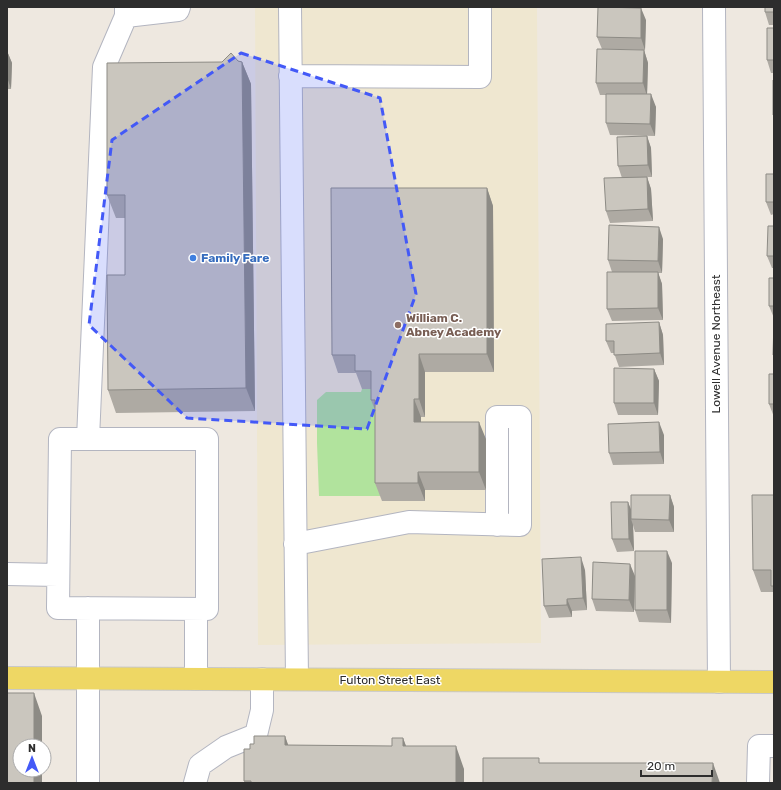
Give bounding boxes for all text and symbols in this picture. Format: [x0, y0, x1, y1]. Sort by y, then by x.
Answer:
place label: Family Fare [201, 251, 269, 265]
marker: Family Fare [188, 253, 198, 263]
street label: Lowell Avenue Northeast [709, 274, 723, 413]
place label: William C. Abney Academy [406, 311, 501, 339]
marker: William C. Abney Academy [393, 320, 403, 330]
street label: Fulton Street East [339, 673, 441, 687]
north arrow [12, 738, 52, 778]
text: N [28, 742, 36, 755]
scale bar [641, 752, 712, 778]
text: 20 m [647, 759, 675, 773]

